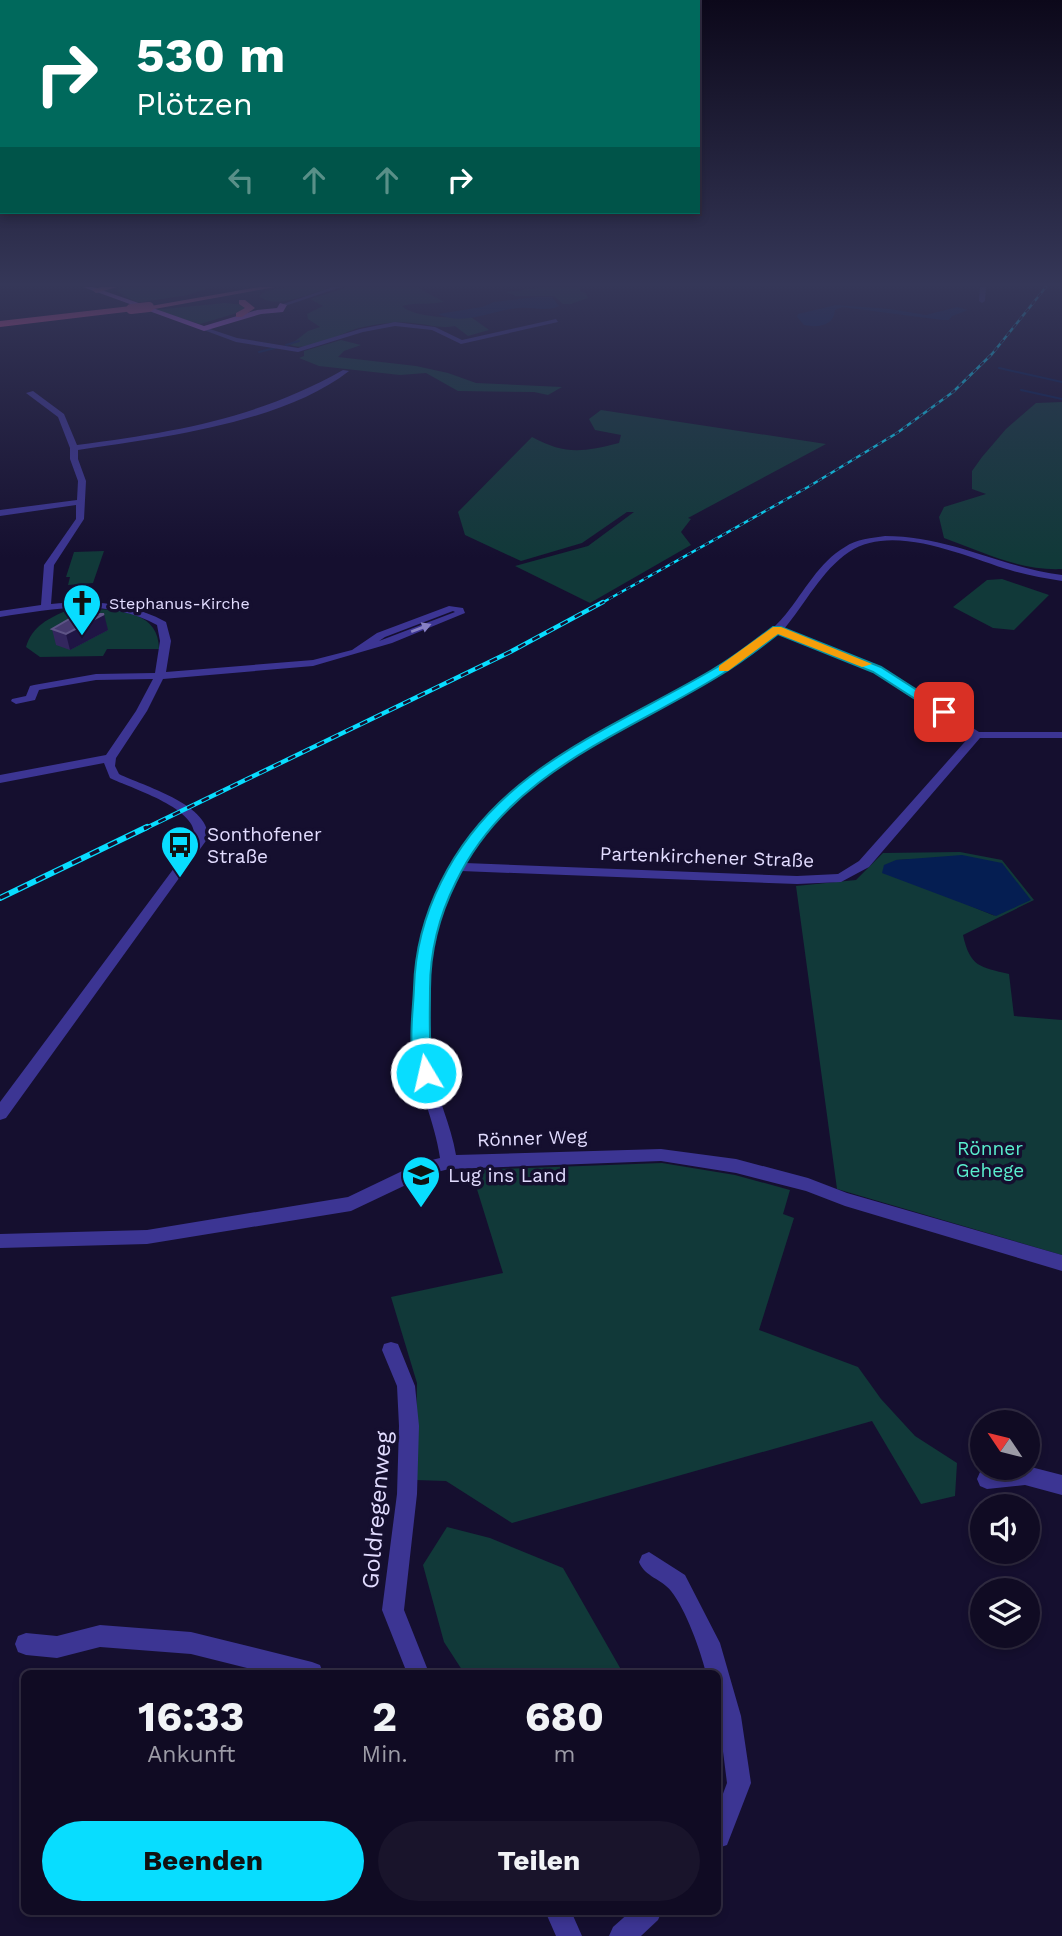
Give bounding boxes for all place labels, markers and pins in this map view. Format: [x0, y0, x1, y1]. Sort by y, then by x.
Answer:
church icon: Stephanus-Kirche [61, 582, 103, 637]
place label: Stephanus-Kirche [109, 594, 250, 613]
pin [914, 682, 974, 742]
place label: Sonthofener Straße [207, 823, 322, 868]
bus stop icon: Sonthofener Straße [159, 824, 201, 879]
school or university icon: Lug ins Land [400, 1154, 442, 1209]
place label: Lug ins Land [448, 1164, 567, 1187]

